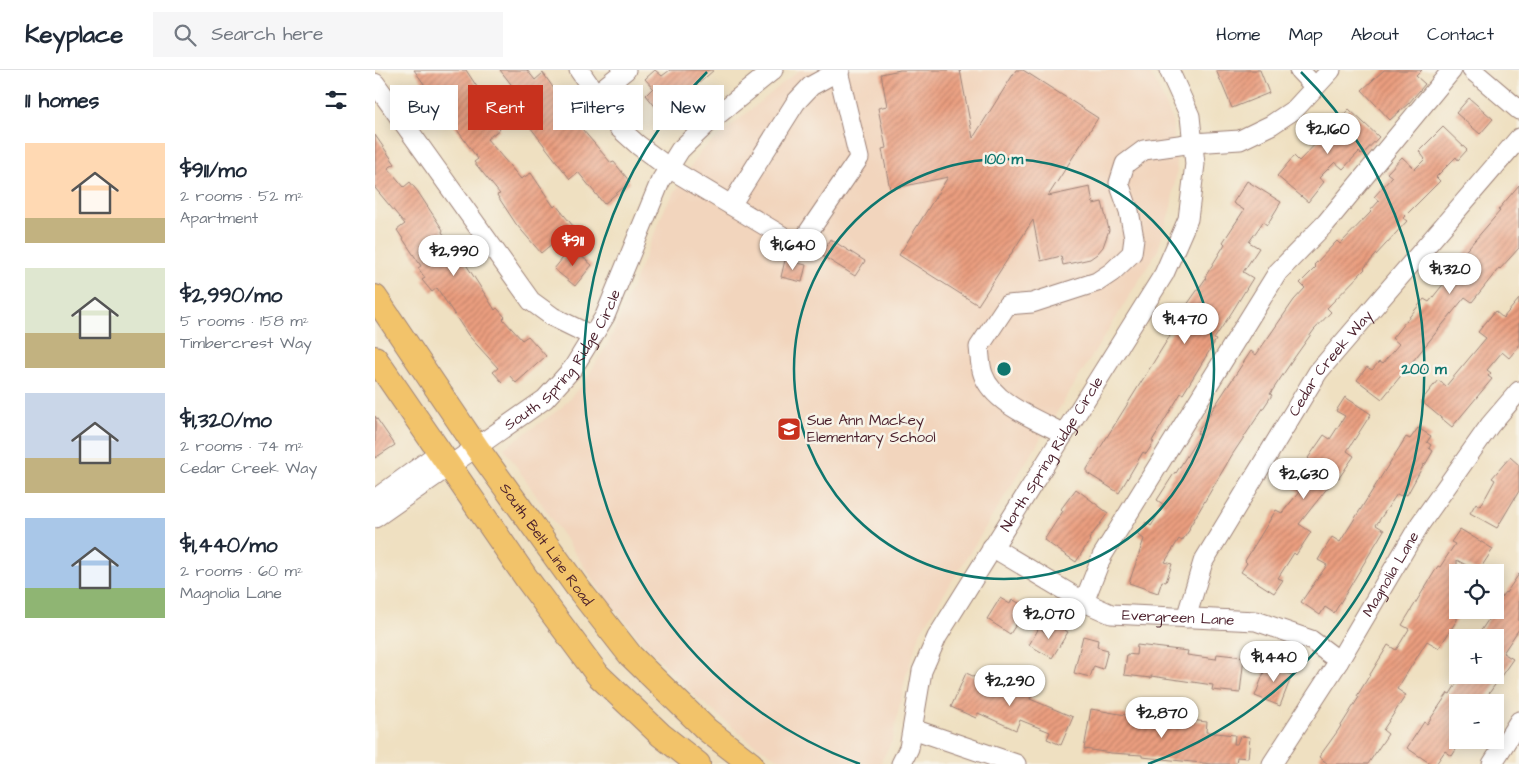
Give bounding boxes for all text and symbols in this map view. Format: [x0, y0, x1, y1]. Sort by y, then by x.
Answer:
search box [153, 12, 503, 57]
text: Keyplace [25, 18, 123, 52]
icon: search [171, 21, 199, 49]
text: Search here [211, 21, 323, 48]
text: Home [1216, 22, 1261, 47]
text: Map [1289, 22, 1323, 47]
text: About [1351, 22, 1399, 47]
text: Contact [1427, 22, 1494, 47]
chip: Buy [390, 85, 458, 130]
chip: Rent [468, 85, 543, 130]
chip: Filters [553, 85, 643, 130]
chip: New [653, 85, 724, 130]
text: 11 homes [25, 86, 99, 115]
icon: filters [322, 86, 350, 114]
pin: $2,160 [1287, 112, 1369, 155]
text: $2,160 [1306, 118, 1350, 140]
text: 100 m [985, 149, 1024, 170]
text: $911/mo [180, 156, 247, 185]
icon: home [65, 163, 125, 223]
text: 2 rooms · 52 m² [180, 185, 303, 207]
text: Apartment [180, 207, 258, 229]
pin: $911 [543, 224, 603, 267]
pin: $1,640 [752, 228, 834, 271]
text: $911 [562, 230, 584, 252]
pin: $2,990 [413, 234, 495, 277]
text: $1,640 [771, 234, 815, 256]
text: $2,990 [429, 240, 479, 262]
pin: $1,320 [1409, 252, 1491, 295]
text: $1,320 [1429, 258, 1471, 280]
text: $2,990/mo [180, 281, 282, 310]
street label: South Spring Ridge Circle [500, 286, 625, 435]
icon: home [65, 288, 125, 348]
pin: $1,470 [1144, 302, 1226, 345]
street label: Cedar Creek Way [1283, 305, 1378, 420]
text: $1,470 [1163, 308, 1207, 330]
text: 5 rooms · 158 m² [180, 310, 309, 332]
text: Timbercrest Way [180, 332, 312, 354]
text: 200 m [1400, 359, 1447, 380]
centre of rings [995, 360, 1013, 378]
street label: North Spring Ridge Circle [995, 372, 1108, 536]
text: $1,320/mo [180, 406, 272, 435]
place label: Sue Ann Mackey Elementary School [807, 410, 936, 449]
icon: home [65, 413, 125, 473]
school or university icon: Sue Ann Mackey Elementary School [776, 416, 802, 442]
text: 2 rooms · 74 m² [180, 435, 304, 457]
text: Cedar Creek Way [180, 457, 317, 479]
pin: $2,630 [1263, 458, 1345, 500]
text: $2,630 [1279, 463, 1329, 485]
street label: South Belt Line Road [495, 479, 599, 610]
street label: Magnolia Lane [1357, 527, 1424, 620]
text: $1,440/mo [180, 531, 278, 560]
icon: home [65, 538, 125, 598]
text: 2 rooms · 60 m² [180, 560, 303, 582]
map controls [1449, 564, 1504, 749]
button: locate [1449, 564, 1504, 619]
text: Magnolia Lane [180, 582, 282, 604]
pin: $2,070 [1008, 598, 1090, 640]
text: $2,070 [1024, 603, 1074, 625]
street label: Evergreen Lane [1121, 604, 1235, 630]
button: + [1449, 629, 1504, 684]
pin: $1,440 [1233, 640, 1315, 683]
text: $1,440 [1251, 646, 1297, 668]
pin: $2,290 [969, 664, 1051, 707]
text: $2,290 [985, 670, 1035, 692]
button: − [1449, 694, 1504, 749]
pin: $2,870 [1121, 696, 1203, 739]
text: $2,870 [1136, 702, 1188, 724]

